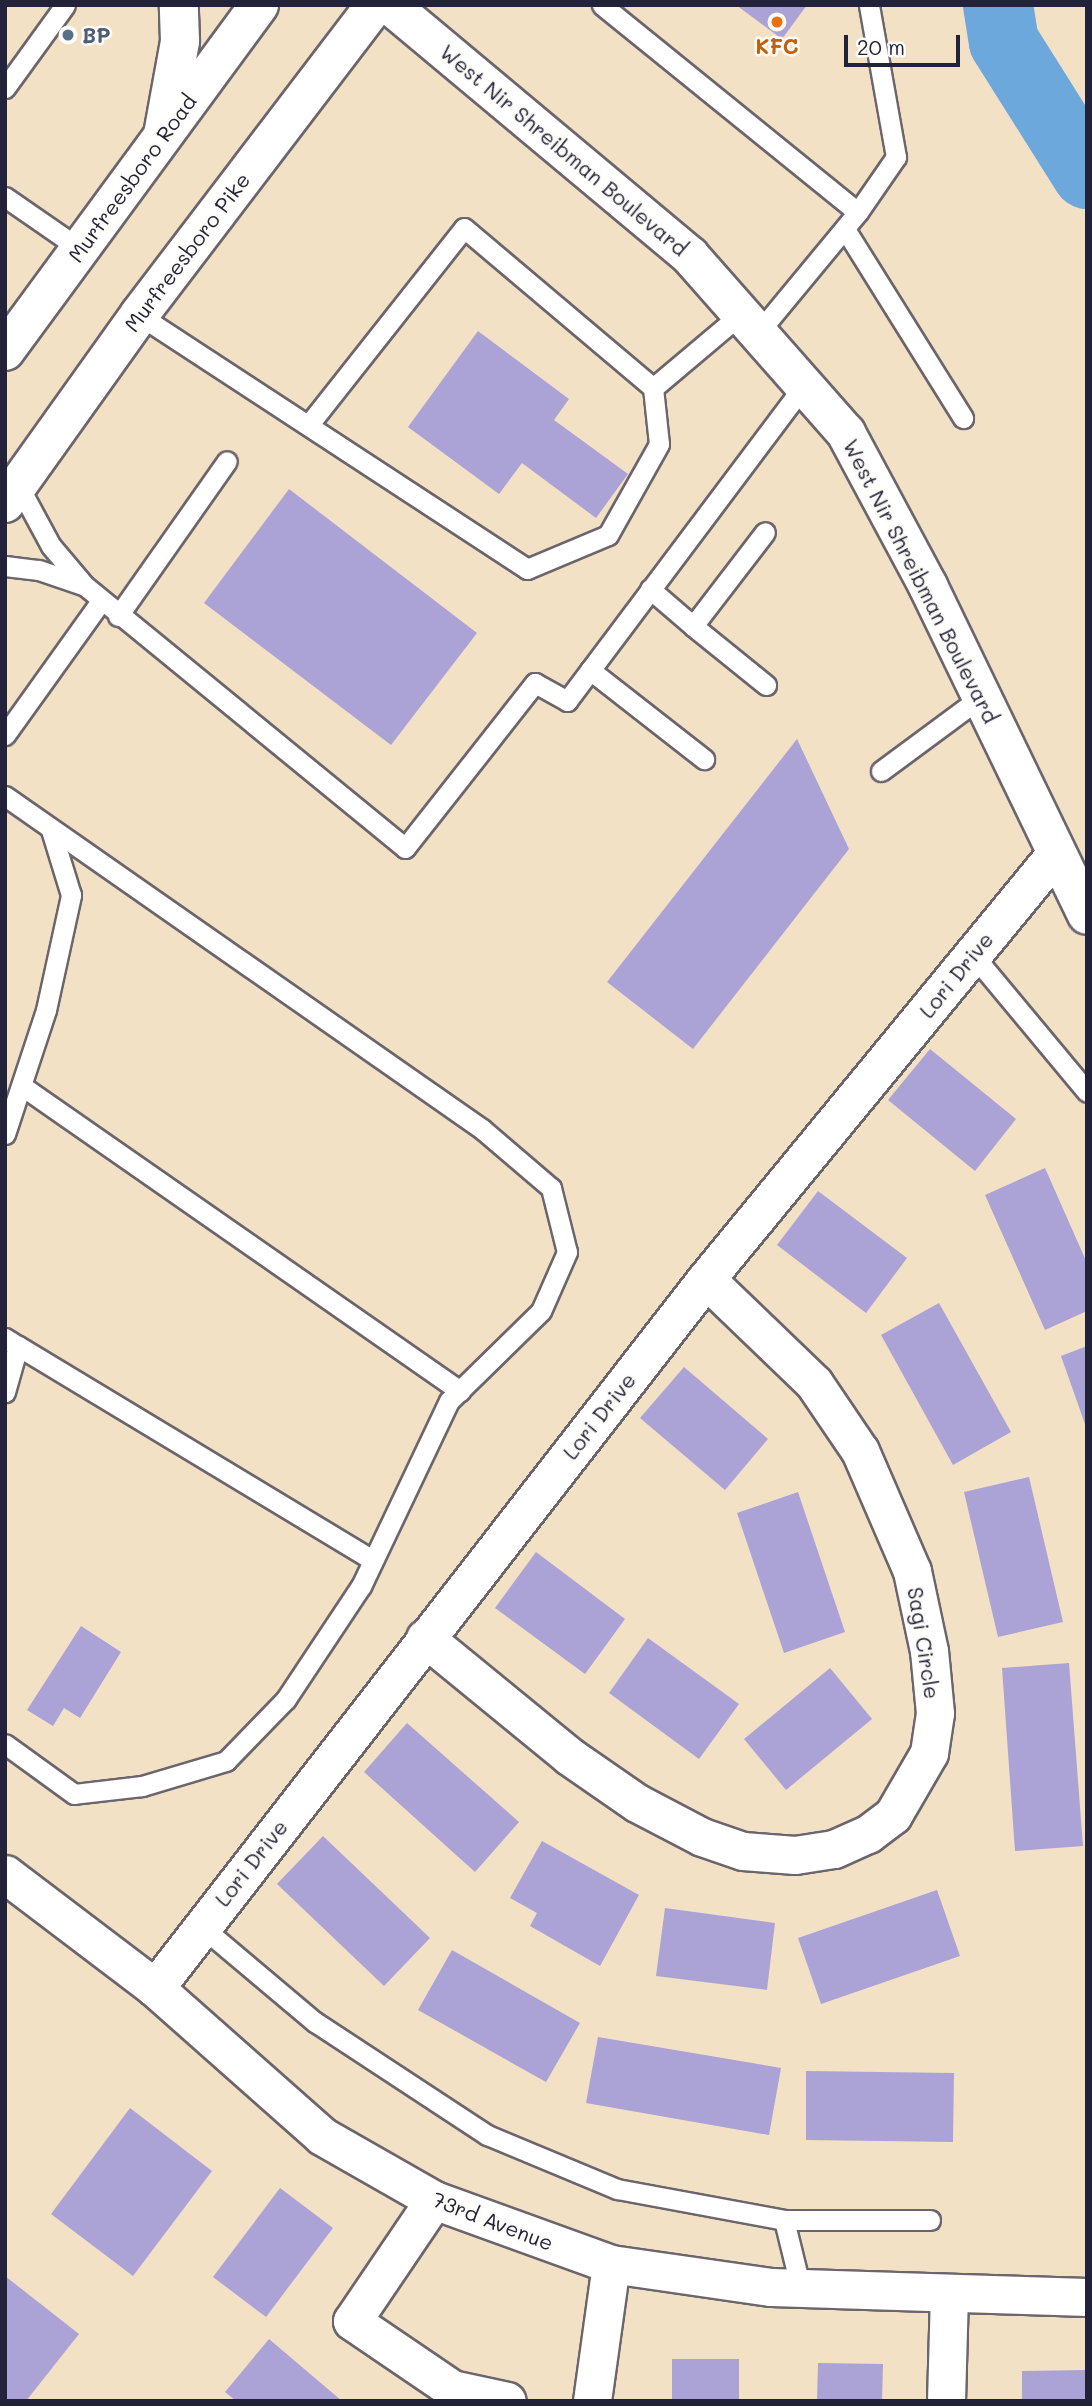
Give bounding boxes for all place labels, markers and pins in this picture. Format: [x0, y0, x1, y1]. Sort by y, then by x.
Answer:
marker: KFC [769, 14, 785, 30]
place label: BP [82, 22, 110, 48]
marker: BP [60, 27, 76, 43]
place label: KFC [756, 33, 798, 59]

